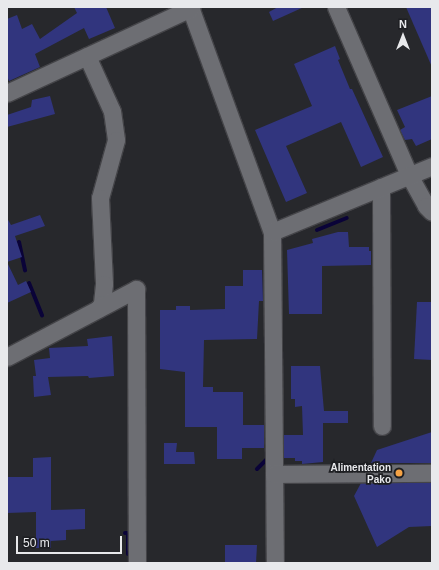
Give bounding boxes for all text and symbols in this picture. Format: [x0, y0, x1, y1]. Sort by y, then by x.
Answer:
north arrow [383, 16, 423, 56]
text: N [399, 18, 407, 30]
place label: Alimentation Pako [330, 461, 391, 484]
marker: Alimentation Pako [394, 468, 404, 478]
scale bar [18, 528, 124, 554]
text: 50 m [23, 536, 50, 550]

